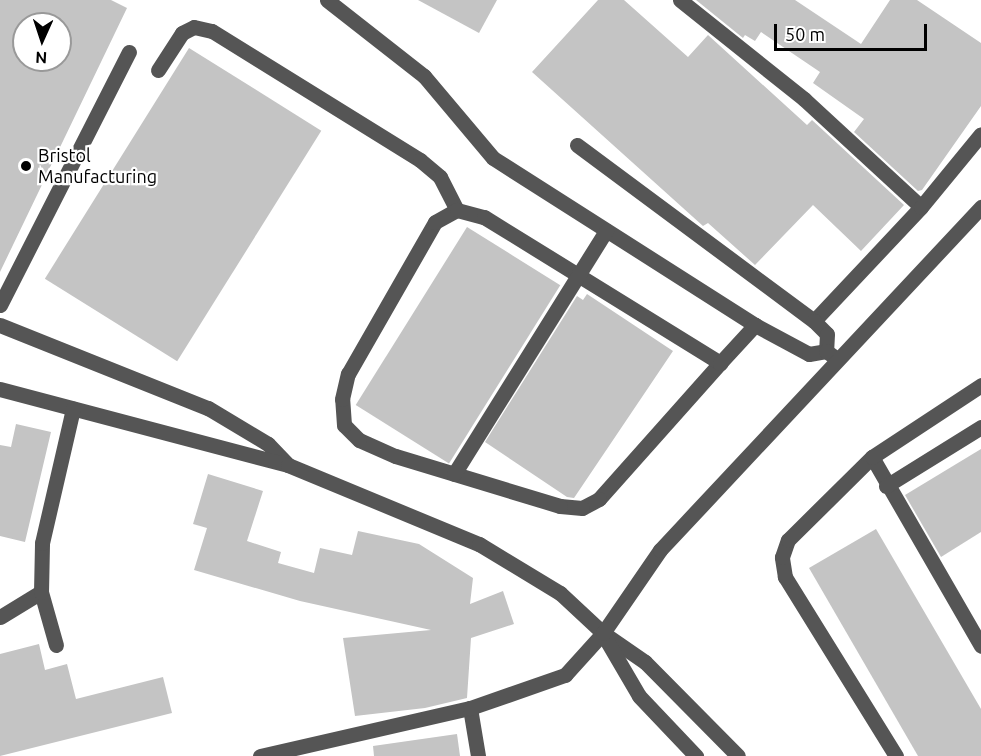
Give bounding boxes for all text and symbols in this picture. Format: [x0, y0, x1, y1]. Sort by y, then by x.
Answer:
north arrow [12, 12, 72, 72]
scale bar [777, 12, 930, 50]
text: 50 m [785, 24, 825, 44]
text: N [35, 49, 48, 67]
place label: Bristol Manufacturing [38, 145, 157, 188]
marker: Bristol Manufacturing [19, 159, 33, 173]

